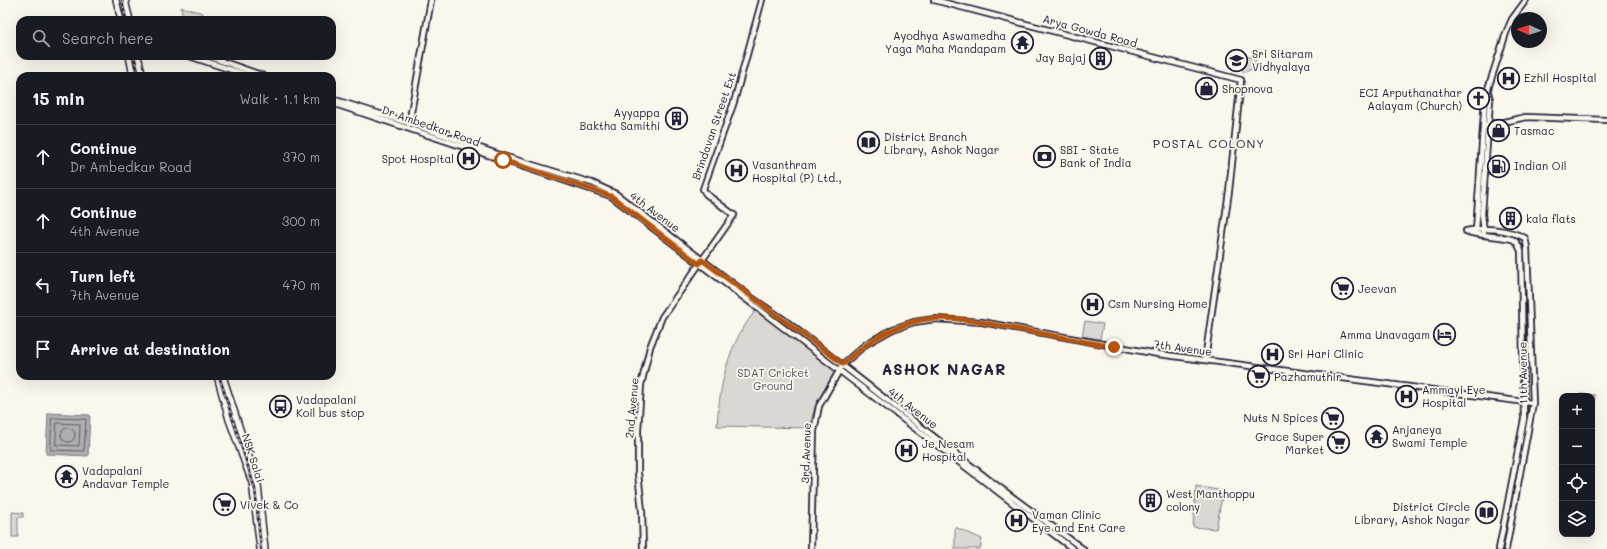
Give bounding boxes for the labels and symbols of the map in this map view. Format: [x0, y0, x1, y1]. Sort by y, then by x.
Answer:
street label: Arya Gowda Road [1041, 11, 1139, 50]
north arrow [1511, 12, 1547, 48]
place label: Ayodhya Aswamedha Yaga Maha Mandapam [885, 28, 1006, 56]
temple icon: Ayodhya Aswamedha Yaga Maha Mandapam [1009, 29, 1035, 55]
building icon: Jay Bajaj [1088, 45, 1114, 71]
place label: Sri Sitaram Vidhyalaya [1252, 46, 1313, 74]
school or university icon: Sri Sitaram Vidhyalaya [1223, 47, 1249, 73]
place label: Jay Bajaj [1036, 50, 1086, 65]
hospital icon: Ezhil Hospital [1495, 65, 1521, 91]
street label: Brindavan Street Ext [688, 70, 739, 182]
place label: Ezhil Hospital [1524, 70, 1597, 85]
shop icon: Shopnova [1193, 76, 1219, 102]
place label: Shopnova [1222, 81, 1273, 96]
place label: ECI Arputhanathar Aalayam (Church) [1359, 85, 1462, 113]
church icon: ECI Arputhanathar Aalayam (Church) [1465, 86, 1491, 112]
street label: Dr Ambedkar Road [380, 102, 482, 149]
place label: Ayyappa Baktha Samithi [579, 105, 660, 133]
building icon: Ayyappa Baktha Samithi [663, 106, 689, 132]
shop icon: Tasmac [1485, 118, 1511, 144]
place label: Tasmac [1514, 123, 1554, 138]
place label: District Branch Library, Ashok Nagar [884, 129, 999, 157]
library icon: District Branch Library, Ashok Nagar [856, 130, 882, 156]
district label: POSTAL COLONY [1153, 135, 1265, 151]
place label: SBI - State Bank of India [1060, 142, 1132, 170]
bank icon: SBI - State Bank of India [1031, 143, 1057, 169]
hospital icon: Spot Hospital [456, 146, 482, 172]
place label: Spot Hospital [382, 151, 454, 166]
route start [494, 151, 512, 169]
fuel station icon: Indian Oil [1486, 153, 1512, 179]
place label: Vasanthram Hospital (P) Ltd., [752, 157, 842, 185]
hospital icon: Vasanthram Hospital (P) Ltd., [723, 158, 749, 184]
place label: Indian Oil [1514, 158, 1567, 173]
street label: 4th Avenue [627, 188, 684, 235]
building icon: kala flats [1498, 206, 1524, 232]
place label: kala flats [1526, 211, 1576, 226]
supermarket icon: Jeevan [1330, 276, 1356, 302]
place label: Jeevan [1358, 281, 1396, 296]
hospital icon: Csm Nursing Home [1079, 291, 1105, 317]
place label: Csm Nursing Home [1108, 296, 1208, 311]
hotel icon: Amma Unavagam [1432, 322, 1458, 348]
place label: Amma Unavagam [1340, 327, 1430, 342]
street label: 7th Avenue [1153, 336, 1213, 359]
route end [1105, 338, 1123, 356]
hospital icon: Sri Hari Clinic [1260, 341, 1286, 367]
street label: 11th Avenue [1514, 341, 1531, 404]
place label: Sri Hari Clinic [1288, 346, 1364, 361]
district label: ASHOK NAGAR [882, 359, 1006, 379]
supermarket icon: Pazhamuthir [1245, 364, 1271, 390]
park label: SDAT Cricket Ground [737, 365, 809, 393]
place label: Pazhamuthir [1274, 369, 1341, 384]
street label: 2nd Avenue [621, 377, 642, 439]
place label: Ammayi Eye Hospital [1422, 382, 1486, 410]
hospital icon: Ammayi Eye Hospital [1394, 383, 1420, 409]
street label: 4th Avenue [885, 384, 941, 432]
place label: Vadapalani Koil bus stop [296, 392, 364, 420]
bus stop icon: Vadapalani Koil bus stop [267, 393, 293, 419]
supermarket icon: Nuts N Spices [1320, 405, 1346, 431]
place label: Nuts N Spices [1244, 410, 1318, 425]
street label: 3rd Avenue [797, 422, 814, 483]
place label: Anjaneya Swami Temple [1392, 422, 1467, 450]
temple icon: Anjaneya Swami Temple [1363, 423, 1389, 449]
place label: Grace Super Market [1255, 429, 1324, 457]
supermarket icon: Grace Super Market [1326, 430, 1352, 456]
street label: NSK Salai [239, 431, 268, 484]
place label: Je Nesam Hospital [922, 436, 974, 464]
hospital icon: Je Nesam Hospital [893, 437, 919, 463]
place label: Vadapalani Andavar Temple [82, 463, 169, 491]
temple icon: Vadapalani Andavar Temple [54, 464, 80, 490]
place label: West Manthoppu colony [1166, 486, 1255, 514]
building icon: West Manthoppu colony [1138, 487, 1164, 513]
supermarket icon: Vivek & Co [212, 492, 238, 518]
place label: Vivek & Co [240, 497, 299, 512]
place label: District Circle Library, Ashok Nagar [1355, 499, 1470, 527]
library icon: District Circle Library, Ashok Nagar [1473, 500, 1499, 526]
place label: Vaman Clinic Eye and Ent Care [1032, 507, 1126, 535]
hospital icon: Vaman Clinic Eye and Ent Care [1003, 508, 1029, 534]

